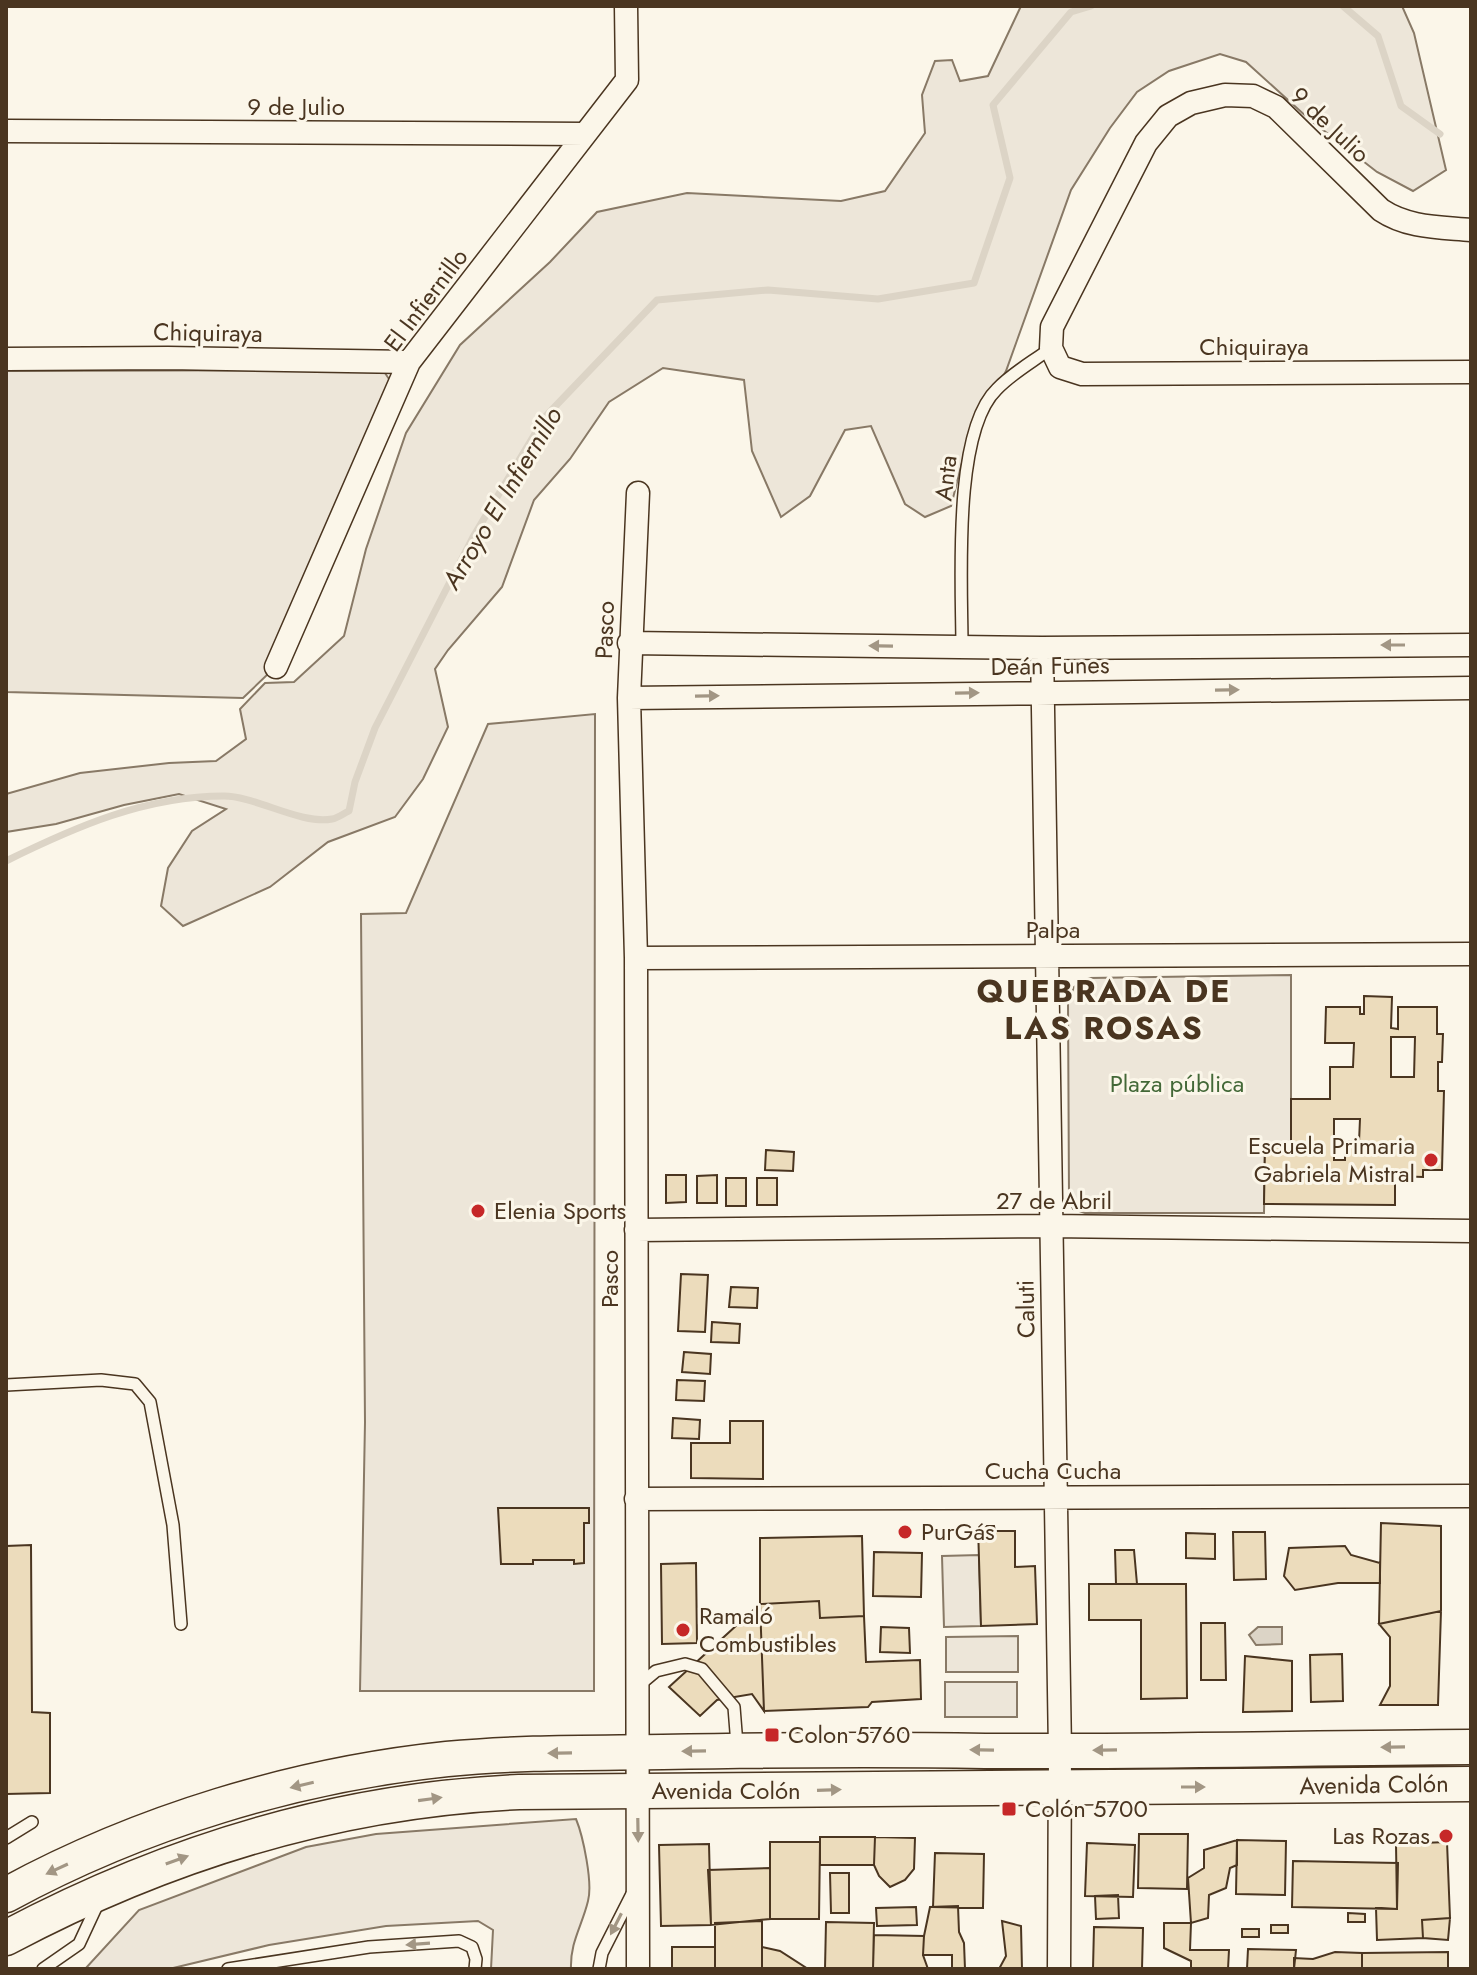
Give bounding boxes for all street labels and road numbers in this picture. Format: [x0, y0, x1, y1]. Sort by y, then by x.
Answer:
street label: 9 de Julio [1283, 79, 1378, 171]
street label: 9 de Julio [247, 89, 345, 124]
street label: El Infiernillo [375, 241, 476, 359]
street label: Chiquiraya [153, 314, 263, 351]
street label: Chiquiraya [1199, 329, 1309, 364]
street label: Anta [925, 453, 966, 503]
street label: Pasco [586, 600, 623, 660]
street label: Deán Funes [990, 647, 1110, 684]
street label: Palpa [1026, 912, 1080, 947]
street label: 27 de Abril [996, 1183, 1112, 1218]
street label: Pasco [592, 1250, 627, 1308]
street label: Caluti [1007, 1280, 1044, 1338]
street label: Cucha Cucha [985, 1453, 1121, 1488]
street label: Avenida Colón [1299, 1766, 1449, 1803]
street label: Avenida Colón [651, 1773, 801, 1808]

